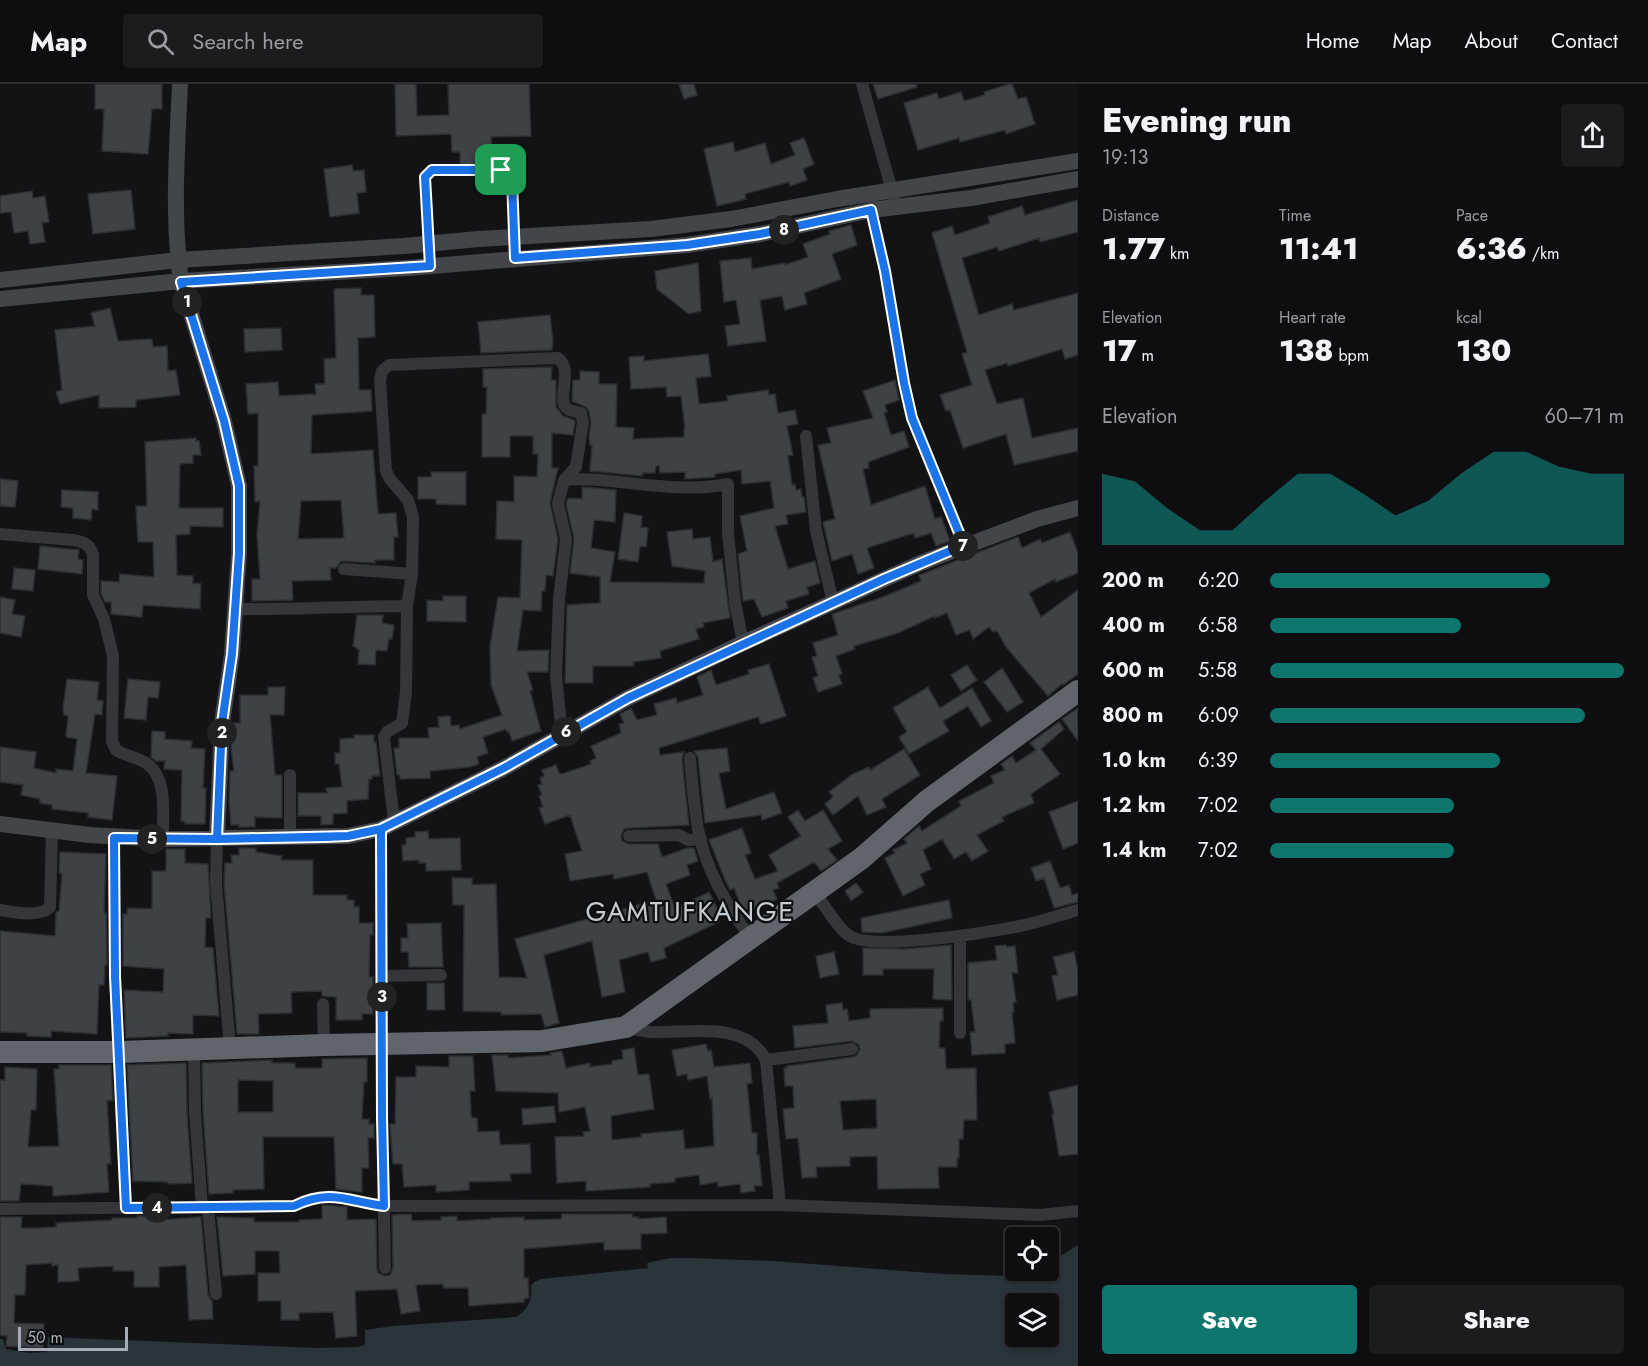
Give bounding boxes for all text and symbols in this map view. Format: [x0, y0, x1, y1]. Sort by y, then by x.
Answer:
search box [123, 14, 543, 68]
text: Map [30, 21, 87, 62]
icon: search [144, 25, 177, 58]
text: Search here [192, 25, 304, 57]
text: Home [1306, 26, 1359, 56]
text: Map [1392, 26, 1432, 56]
text: About [1465, 26, 1518, 56]
text: Contact [1551, 26, 1618, 56]
text: Evening run [1102, 97, 1292, 144]
button: share [1561, 104, 1624, 167]
text: 19:13 [1102, 143, 1148, 172]
pin [475, 144, 526, 195]
icon: arrive [484, 153, 517, 186]
text: Distance [1102, 204, 1159, 227]
text: Time [1279, 204, 1311, 227]
text: Pace [1456, 204, 1488, 227]
pin: 8 [769, 215, 799, 245]
text: 8 [779, 218, 789, 241]
text: 1.77 [1102, 227, 1165, 270]
text: 11:41 [1279, 227, 1358, 270]
text: 6:36 [1456, 227, 1527, 270]
text: km [1165, 242, 1190, 265]
text: /km [1527, 242, 1560, 265]
pin: 1 [172, 287, 202, 317]
text: 1 [183, 290, 191, 313]
text: Elevation [1102, 306, 1162, 329]
text: Heart rate [1279, 306, 1346, 329]
text: kcal [1456, 306, 1482, 329]
text: 17 [1102, 329, 1137, 372]
text: 138 [1279, 329, 1334, 372]
text: 130 [1456, 329, 1512, 372]
text: m [1137, 344, 1154, 367]
text: bpm [1334, 344, 1369, 367]
text: Elevation [1102, 402, 1177, 431]
text: 60–71 m [1545, 402, 1624, 431]
pin: 7 [948, 531, 978, 561]
text: 7 [958, 534, 968, 557]
text: 200 m [1102, 566, 1164, 595]
text: 6:20 [1198, 566, 1239, 595]
text: 400 m [1102, 611, 1165, 640]
text: 6:58 [1198, 611, 1238, 640]
text: 600 m [1102, 656, 1164, 685]
text: 5:58 [1198, 656, 1237, 685]
text: 800 m [1102, 701, 1163, 730]
text: 6:09 [1198, 701, 1239, 730]
pin: 6 [551, 717, 581, 747]
pin: 2 [207, 718, 237, 748]
text: 6 [561, 720, 571, 743]
text: 2 [217, 721, 227, 744]
text: 1.0 km [1102, 746, 1166, 775]
text: 6:39 [1198, 746, 1238, 775]
text: 1.2 km [1102, 791, 1166, 820]
text: 7:02 [1198, 791, 1238, 820]
pin: 5 [137, 824, 167, 854]
text: 5 [147, 827, 157, 850]
text: 1.4 km [1102, 836, 1167, 865]
text: 7:02 [1198, 836, 1238, 865]
district label: GAMTUFKANGE [585, 892, 795, 931]
pin: 3 [367, 982, 397, 1012]
text: 3 [377, 985, 387, 1008]
pin: 4 [142, 1193, 172, 1223]
text: 4 [151, 1196, 163, 1219]
map controls [1005, 1227, 1059, 1347]
button: locate [1005, 1227, 1059, 1281]
button: Save [1102, 1285, 1357, 1354]
button: Share [1369, 1285, 1624, 1354]
button: layers [1005, 1293, 1059, 1347]
scale bar [18, 1324, 128, 1352]
text: 50 m [27, 1326, 63, 1349]

